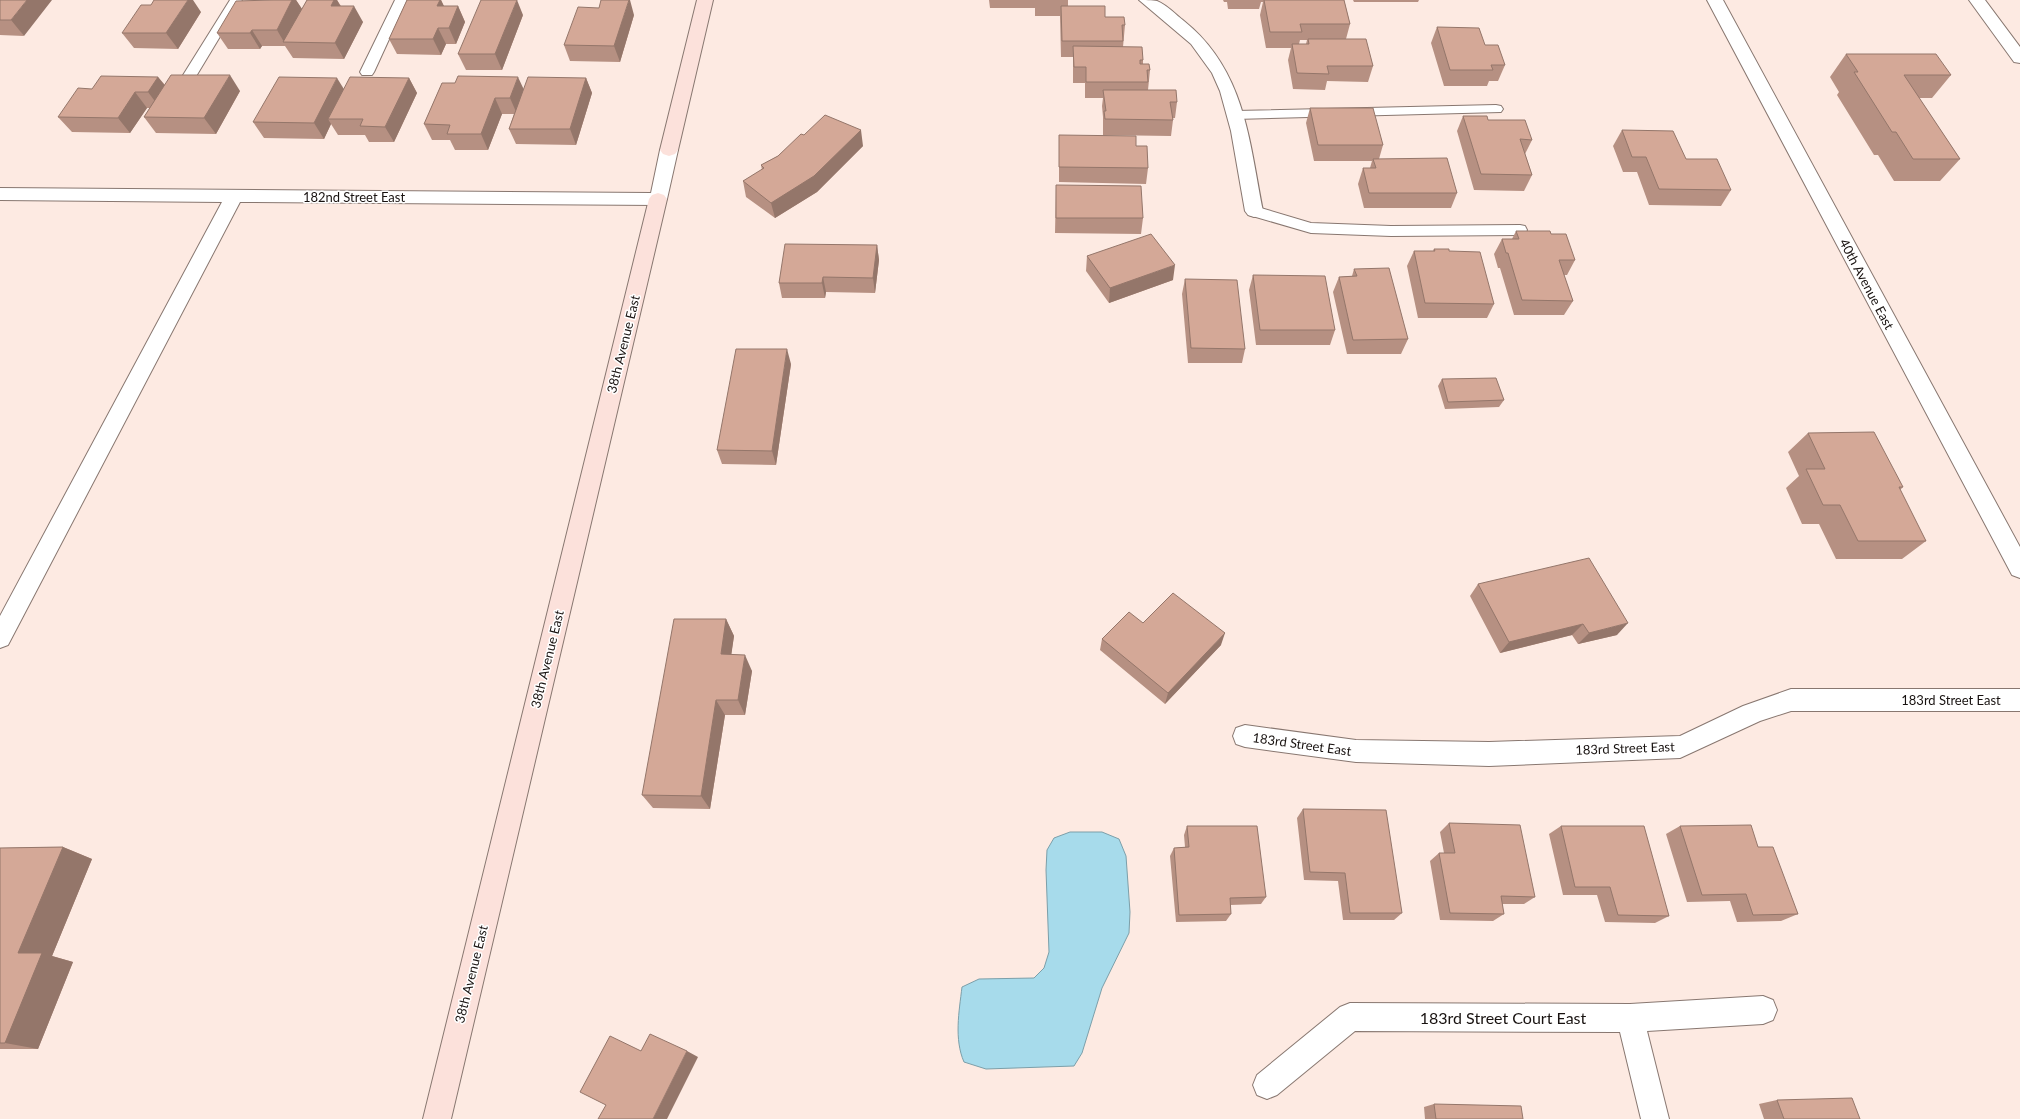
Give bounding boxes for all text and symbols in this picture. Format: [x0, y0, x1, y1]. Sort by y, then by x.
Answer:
street label: 182nd Street East [303, 189, 405, 205]
street label: 40th Avenue East [1836, 236, 1898, 332]
street label: 38th Avenue East [603, 293, 643, 395]
street label: 38th Avenue East [527, 608, 567, 710]
street label: 183rd Street East [1901, 692, 2001, 708]
street label: 183rd Street East [1252, 729, 1353, 759]
street label: 183rd Street East [1575, 738, 1675, 758]
street label: 38th Avenue East [451, 923, 491, 1025]
street label: 183rd Street Court East [1420, 1008, 1587, 1027]

